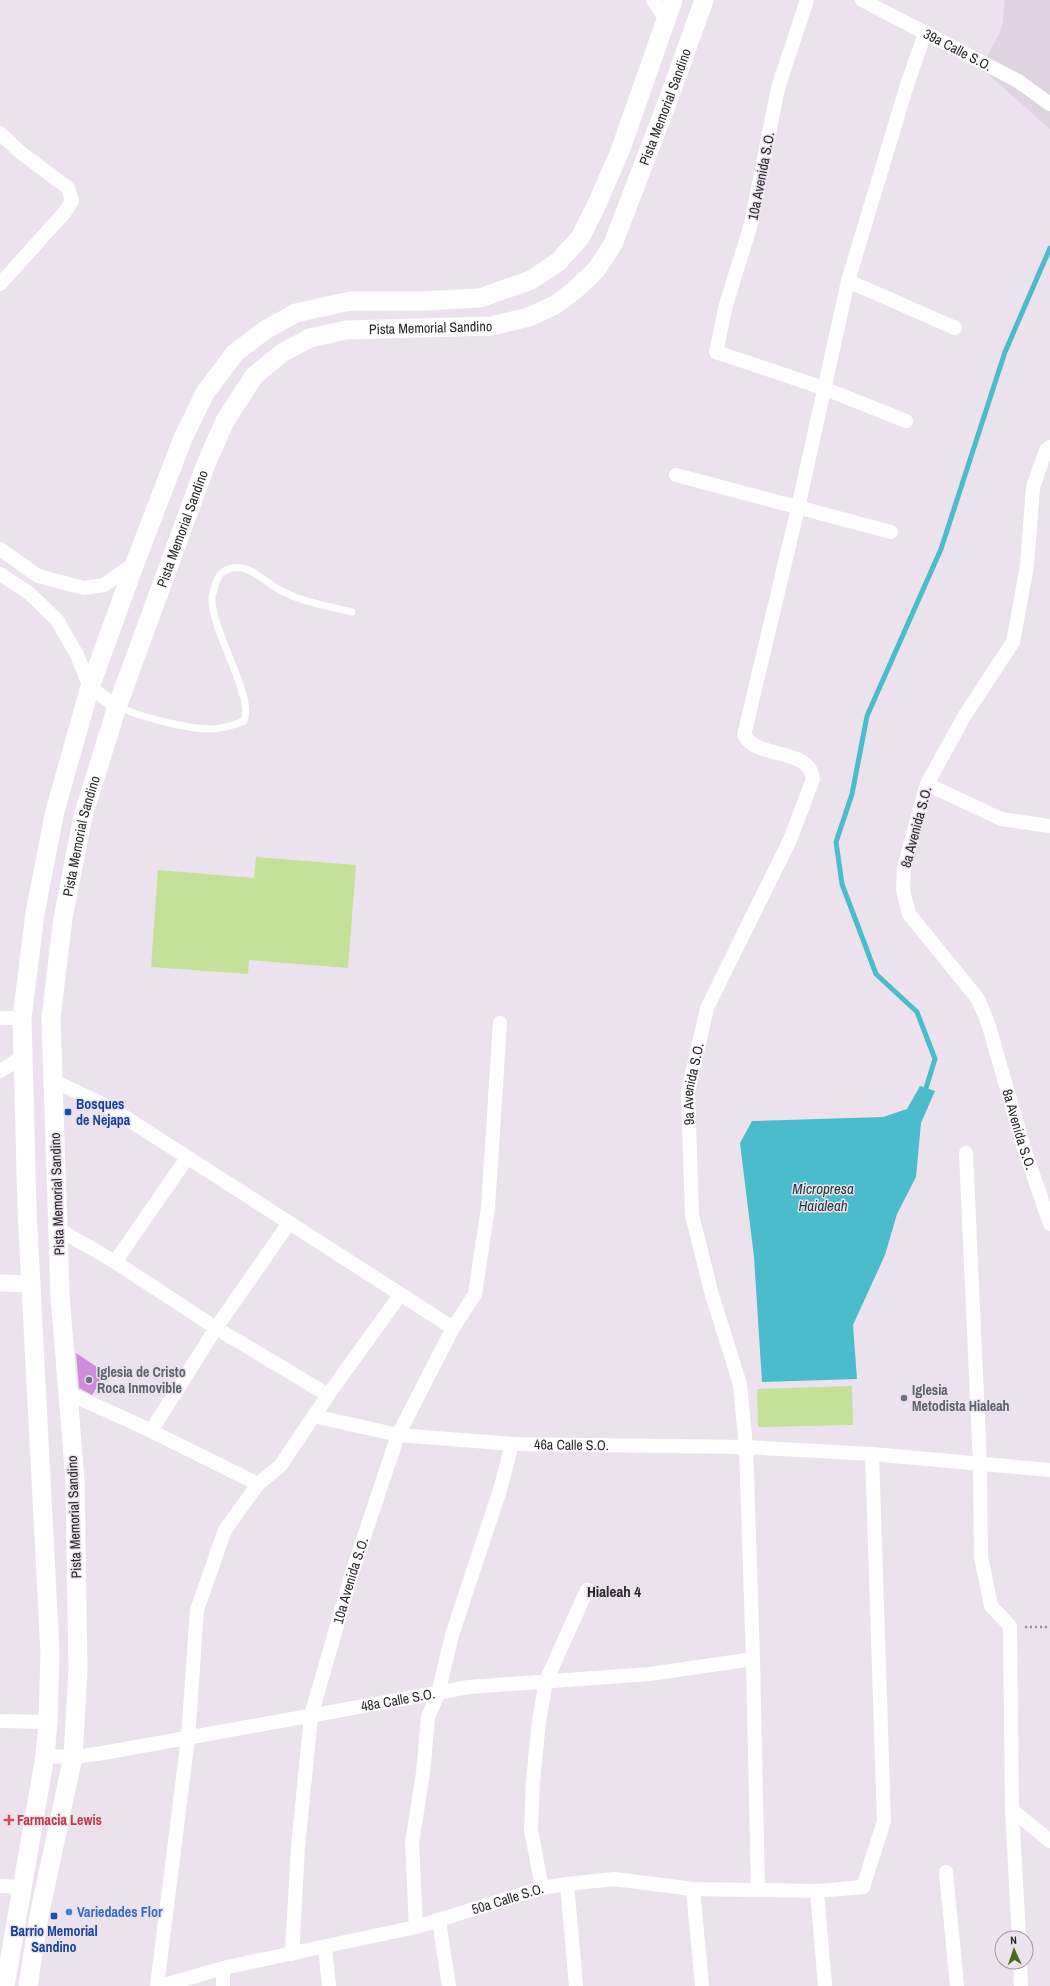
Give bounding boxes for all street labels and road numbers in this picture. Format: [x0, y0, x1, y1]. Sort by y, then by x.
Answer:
street label: 39a Calle S.O. [921, 25, 995, 75]
street label: Pista Memorial Sandino [635, 46, 695, 168]
street label: 10a Avenida S.O. [744, 130, 778, 222]
street label: Pista Memorial Sandino [369, 317, 492, 338]
street label: Pista Memorial Sandino [153, 468, 212, 590]
street label: Pista Memorial Sandino [58, 774, 104, 898]
street label: 8a Avenida S.O. [897, 784, 935, 870]
street label: 9a Avenida S.O. [679, 1041, 708, 1125]
street label: 8a Avenida S.O. [998, 1087, 1040, 1172]
street label: Pista Memorial Sandino [46, 1132, 68, 1256]
street label: 46a Calle S.O. [534, 1435, 609, 1454]
street label: Pista Memorial Sandino [63, 1455, 85, 1579]
street label: 10a Avenida S.O. [329, 1535, 372, 1626]
street label: 48a Calle S.O. [360, 1684, 436, 1715]
street label: 50a Calle S.O. [469, 1879, 545, 1918]

